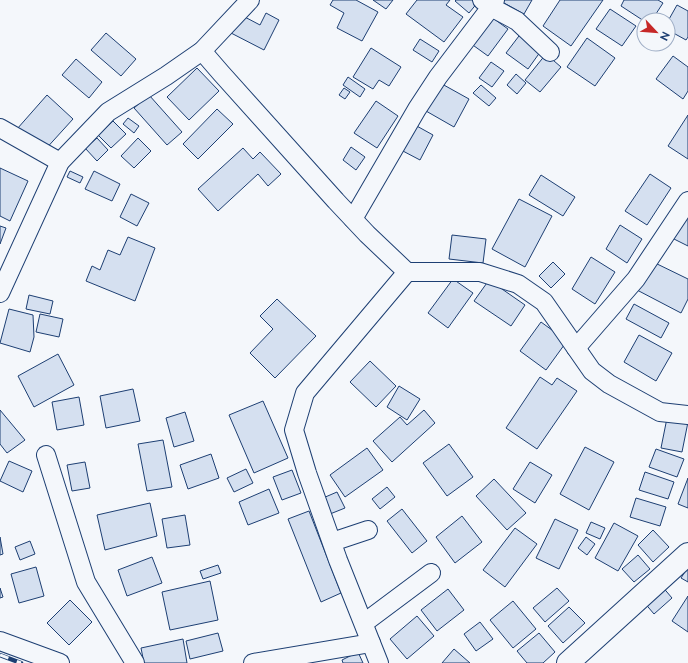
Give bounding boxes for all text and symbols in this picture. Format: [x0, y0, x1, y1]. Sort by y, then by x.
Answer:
north arrow [636, 12, 676, 52]
text: N [657, 30, 672, 43]

